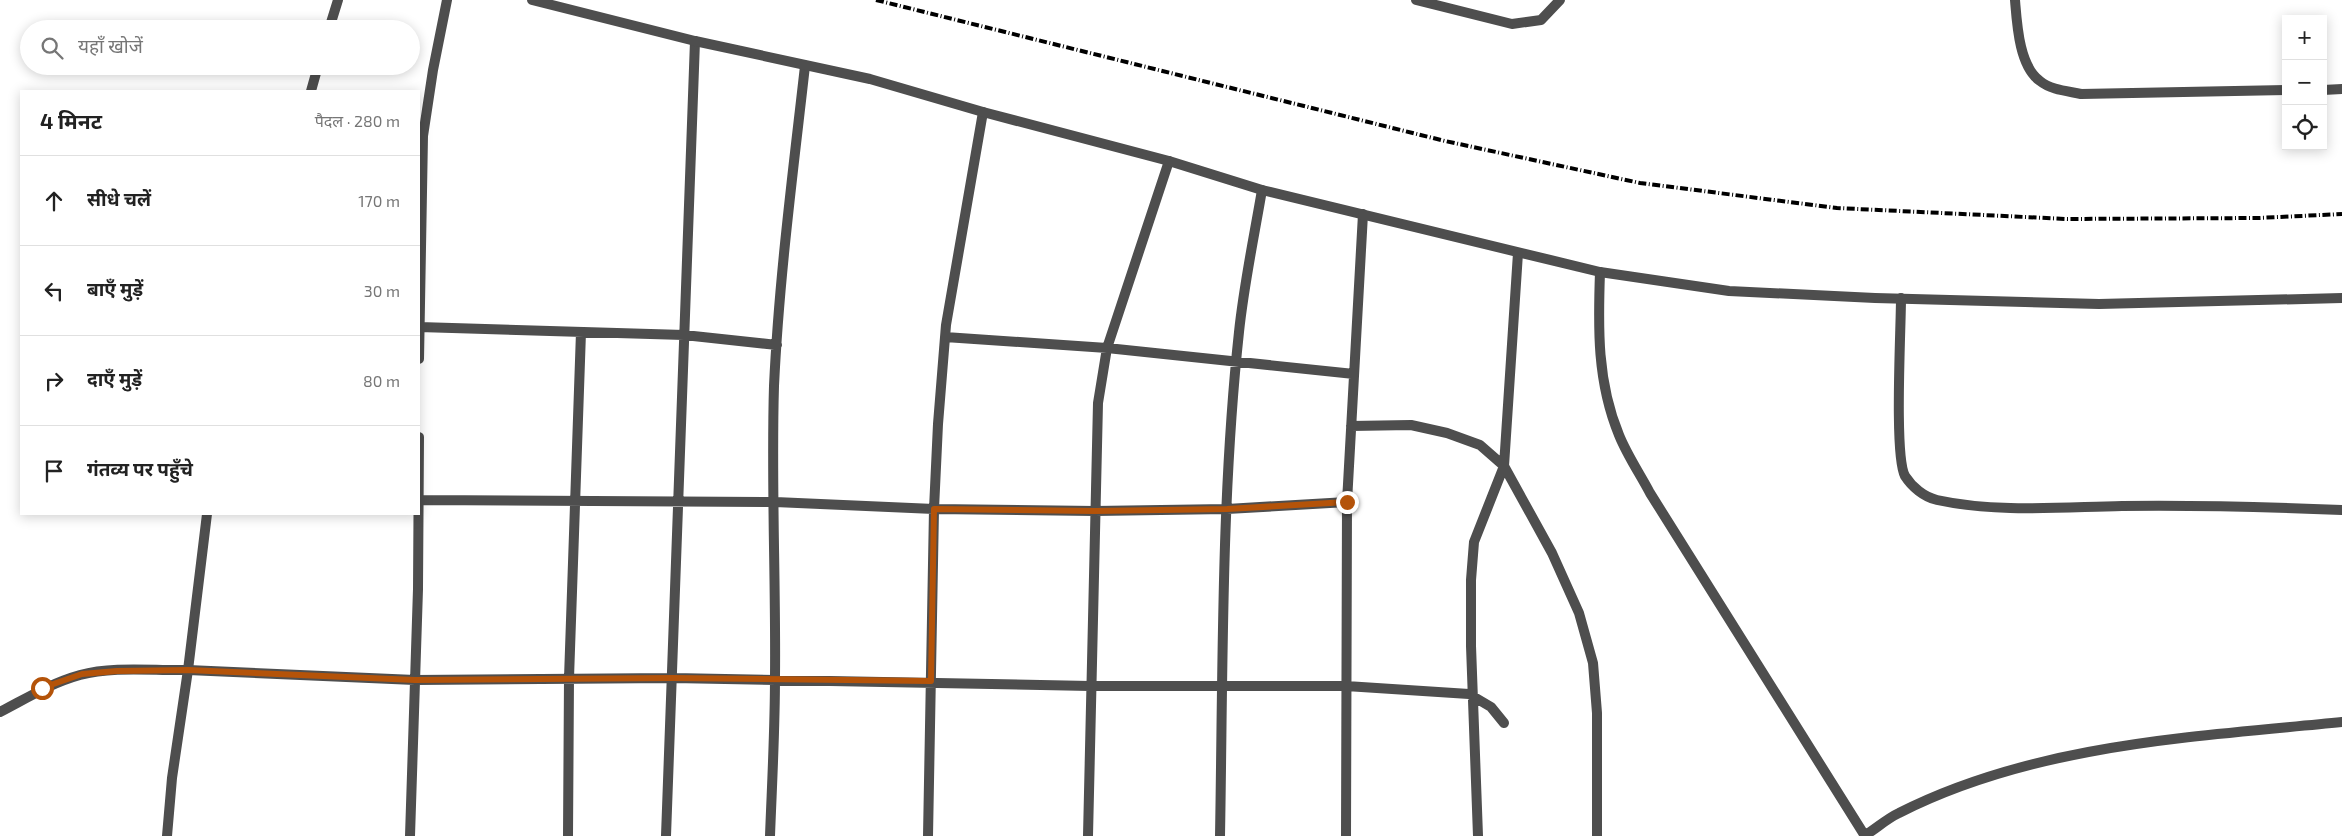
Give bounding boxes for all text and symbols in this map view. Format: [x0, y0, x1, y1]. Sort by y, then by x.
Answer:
map controls [2282, 15, 2327, 150]
button: + [2282, 15, 2327, 60]
search box [20, 20, 420, 75]
icon: search [38, 34, 66, 62]
text: यहाँ खोजें [78, 34, 143, 57]
button: − [2282, 60, 2327, 105]
button: locate [2282, 105, 2327, 150]
text: 4 मिनट [40, 108, 102, 133]
text: पैदल · 280 m [315, 111, 400, 130]
icon: ahead [40, 187, 68, 215]
text: सीधे चलें [87, 187, 151, 210]
text: 170 m [358, 191, 400, 210]
icon: left [40, 277, 68, 305]
text: बाएँ मुड़ें [87, 277, 143, 300]
text: 30 m [364, 281, 400, 300]
icon: right [40, 367, 68, 395]
text: दाएँ मुड़ें [87, 367, 142, 390]
text: 80 m [363, 371, 400, 390]
icon: arrive [40, 457, 68, 485]
text: गंतव्य पर पहुँचे [87, 457, 193, 480]
route end [1336, 491, 1359, 514]
route start [31, 677, 54, 700]

